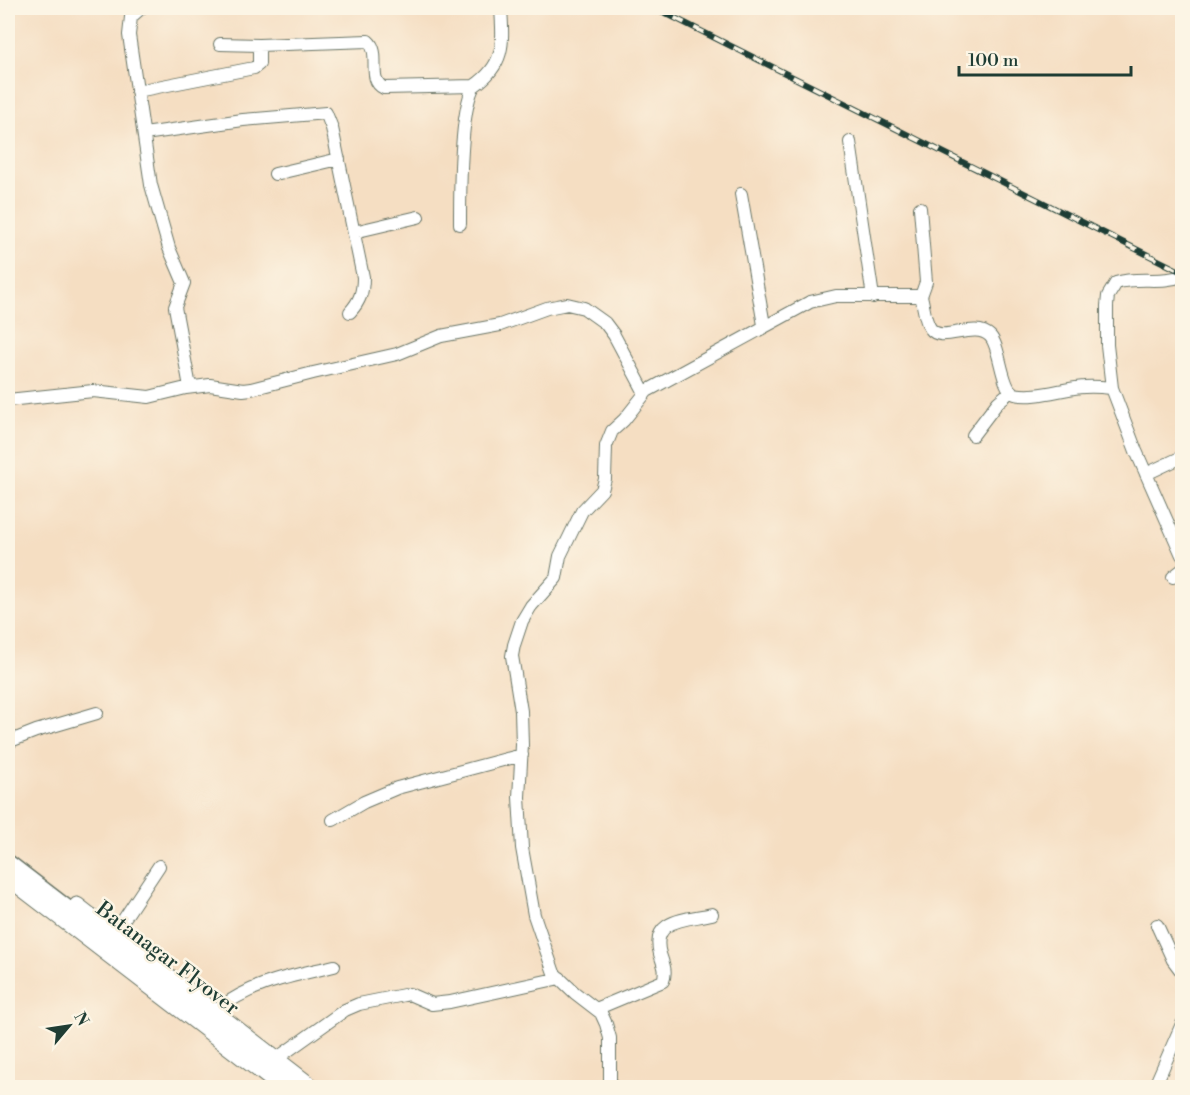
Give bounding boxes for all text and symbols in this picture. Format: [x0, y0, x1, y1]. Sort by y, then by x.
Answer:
scale bar [959, 39, 1132, 77]
text: 100 m [968, 49, 1019, 72]
street label: Batanagar Flyover [90, 896, 244, 1021]
north arrow [39, 996, 99, 1056]
text: N [69, 1009, 93, 1030]

